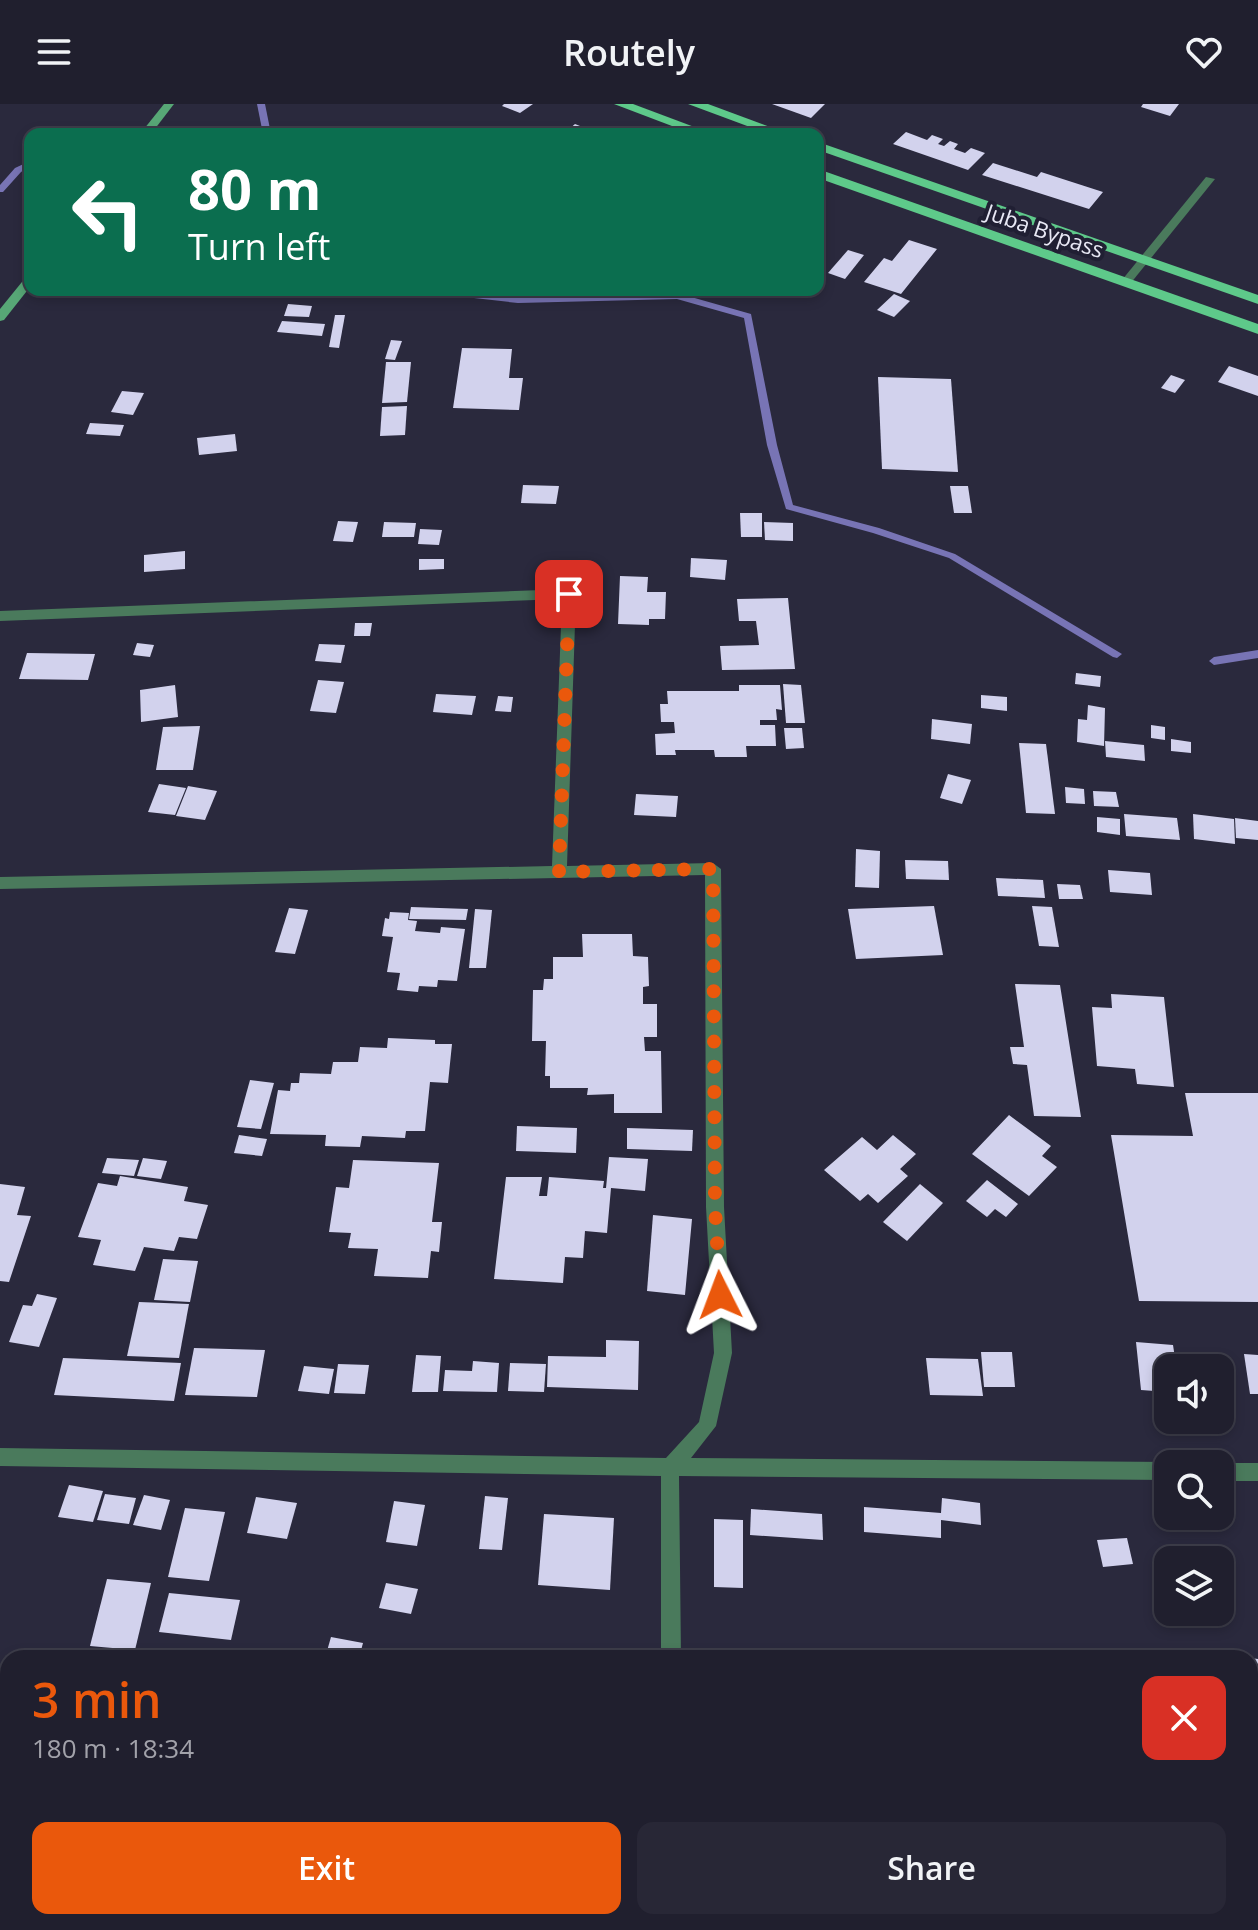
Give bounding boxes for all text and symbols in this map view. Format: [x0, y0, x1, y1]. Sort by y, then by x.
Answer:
text: Routely [563, 28, 695, 77]
icon: menu [32, 30, 76, 74]
icon: heart [1182, 30, 1226, 74]
text: 80 m [188, 150, 322, 226]
icon: left [56, 160, 160, 264]
street label: Juba Bypass [980, 195, 1108, 264]
text: Turn left [188, 222, 330, 271]
pin [535, 560, 603, 628]
icon: arrive [547, 572, 591, 616]
position arrow [678, 1253, 762, 1337]
map controls [1154, 1354, 1234, 1626]
button: sound [1154, 1354, 1234, 1434]
button: search [1154, 1450, 1234, 1530]
button: layers [1154, 1546, 1234, 1626]
text: 3 min [32, 1667, 162, 1732]
button: close [1142, 1676, 1226, 1760]
text: 180 m · 18:34 [32, 1730, 194, 1766]
button: Exit [32, 1822, 621, 1914]
button: Share [637, 1822, 1226, 1914]

